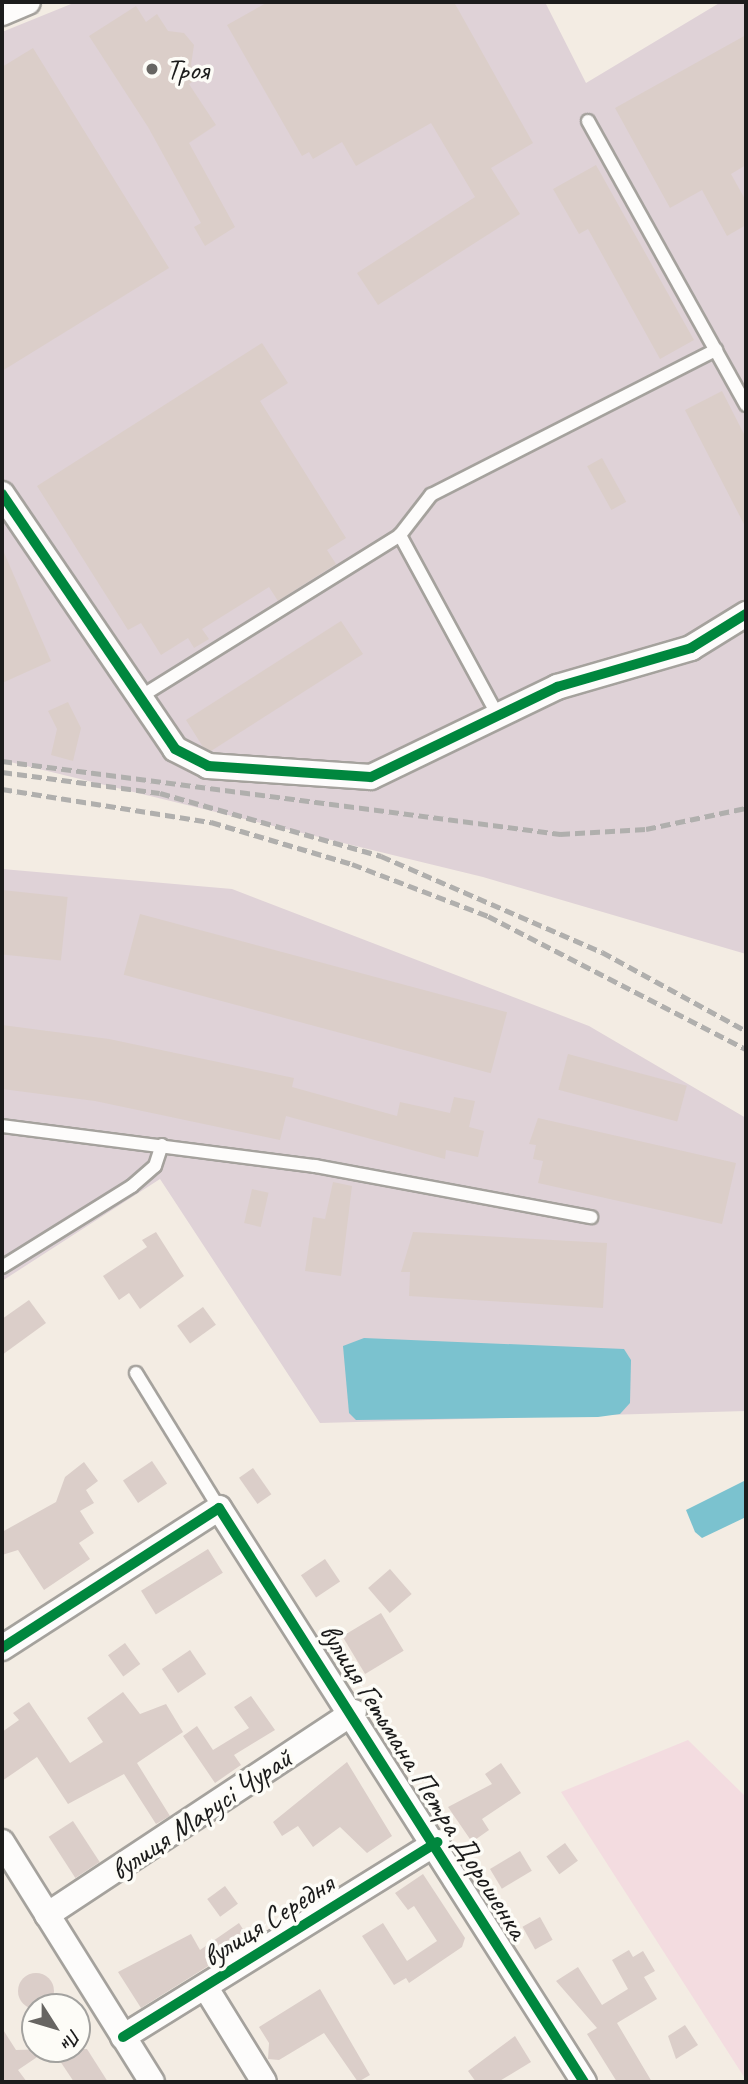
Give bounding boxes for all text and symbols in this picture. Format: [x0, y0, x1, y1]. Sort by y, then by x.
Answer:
place label: Троя [166, 51, 209, 87]
marker: Троя [144, 61, 160, 77]
street label: вулиця Гетьмана Петра Дорошенка [312, 1617, 536, 1945]
street label: вулиця Марусі Чурай [103, 1740, 299, 1888]
street label: вулиця Середня [196, 1865, 340, 1975]
north arrow [21, 1993, 91, 2063]
text: Пн [56, 2024, 87, 2055]

